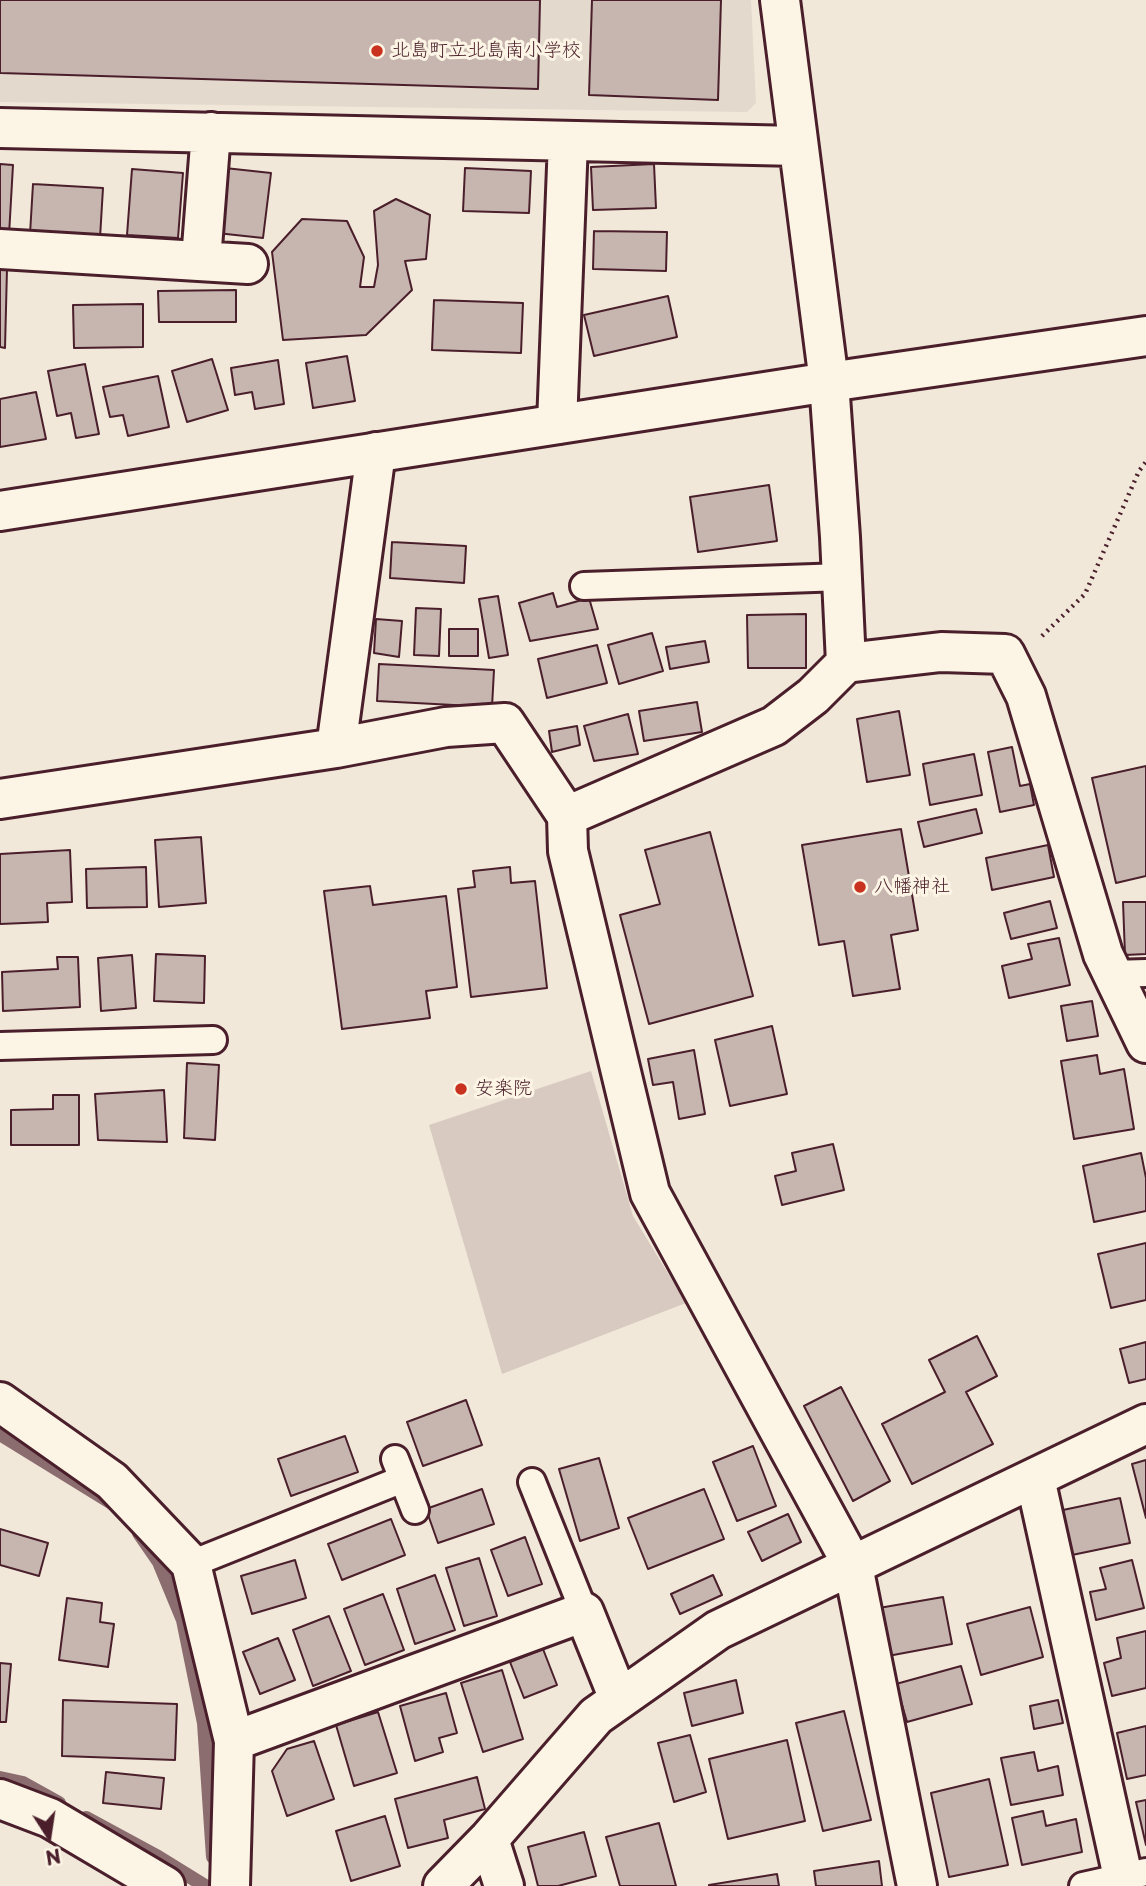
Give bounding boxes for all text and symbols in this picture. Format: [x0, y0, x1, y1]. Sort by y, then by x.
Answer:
place label: 北島町立北島南小学校 [391, 40, 581, 62]
marker: 北島町立北島南小学校 [369, 43, 385, 59]
place label: 八幡神社 [874, 876, 950, 898]
marker: 八幡神社 [852, 879, 868, 895]
place label: 安楽院 [475, 1078, 532, 1100]
marker: 安楽院 [453, 1081, 469, 1097]
north arrow [14, 1802, 84, 1872]
text: N [43, 1842, 64, 1873]

